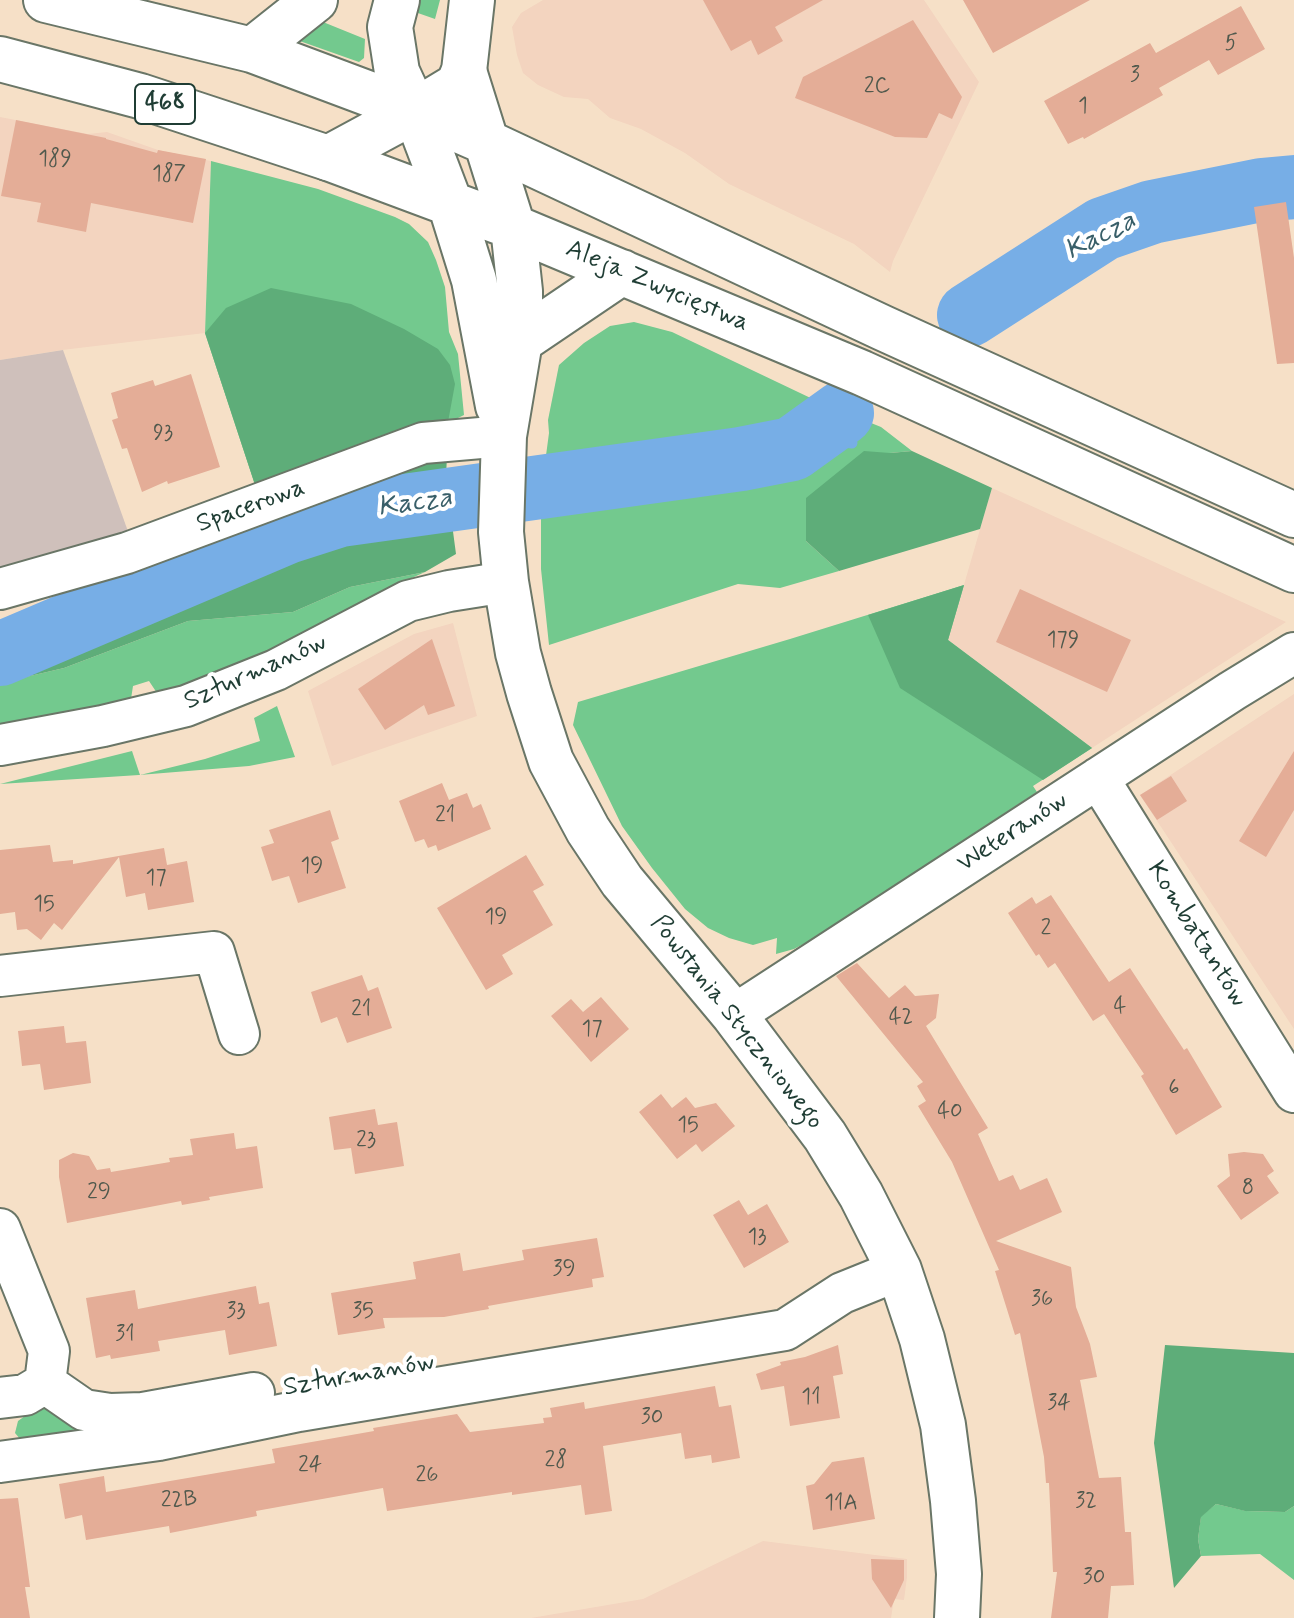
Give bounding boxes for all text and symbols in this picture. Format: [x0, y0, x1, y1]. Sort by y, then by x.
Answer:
house number: 5 [1224, 31, 1238, 57]
house number: 3 [1130, 63, 1140, 89]
house number: 2C [864, 74, 890, 100]
road number: 468 [135, 84, 195, 124]
house number: 1 [1078, 94, 1088, 120]
house number: 189 [38, 147, 72, 173]
house number: 187 [152, 162, 186, 188]
water label: Kacza [1060, 205, 1142, 269]
street label: Aleja Zwycięstwa [561, 234, 753, 340]
house number: 93 [153, 421, 173, 447]
street label: Spacerowa [192, 473, 310, 541]
water label: Kacza [376, 482, 454, 526]
street label: Szturmanów [180, 628, 332, 718]
house number: 179 [1047, 628, 1079, 654]
street label: Weteranów [952, 786, 1074, 880]
house number: 21 [435, 803, 455, 829]
house number: 19 [301, 854, 323, 880]
street label: Kombatantów [1139, 856, 1253, 1014]
house number: 17 [146, 866, 166, 892]
house number: 15 [33, 892, 55, 918]
house number: 19 [485, 905, 507, 931]
street label: Powstania Styczniowego [642, 909, 830, 1137]
house number: 2 [1041, 916, 1051, 942]
house number: 4 [1114, 994, 1126, 1020]
house number: 21 [351, 997, 371, 1023]
house number: 42 [889, 1005, 913, 1031]
house number: 17 [582, 1017, 602, 1043]
house number: 6 [1168, 1076, 1180, 1102]
house number: 40 [937, 1099, 963, 1125]
house number: 15 [677, 1113, 699, 1139]
house number: 23 [356, 1128, 376, 1154]
house number: 8 [1242, 1176, 1254, 1202]
house number: 29 [87, 1180, 111, 1206]
house number: 13 [747, 1225, 767, 1251]
house number: 39 [552, 1257, 576, 1283]
house number: 36 [1031, 1287, 1053, 1313]
house number: 33 [226, 1299, 246, 1325]
house number: 35 [352, 1299, 374, 1325]
house number: 31 [115, 1322, 135, 1348]
street label: Szturmanów [281, 1347, 437, 1405]
house number: 11 [801, 1385, 821, 1411]
house number: 34 [1047, 1391, 1071, 1417]
house number: 30 [641, 1405, 663, 1431]
house number: 28 [545, 1448, 567, 1474]
house number: 24 [298, 1453, 322, 1479]
house number: 26 [416, 1463, 438, 1489]
house number: 22B [161, 1488, 197, 1514]
house number: 32 [1075, 1489, 1097, 1515]
house number: 11A [824, 1491, 858, 1517]
house number: 30 [1083, 1565, 1105, 1591]

